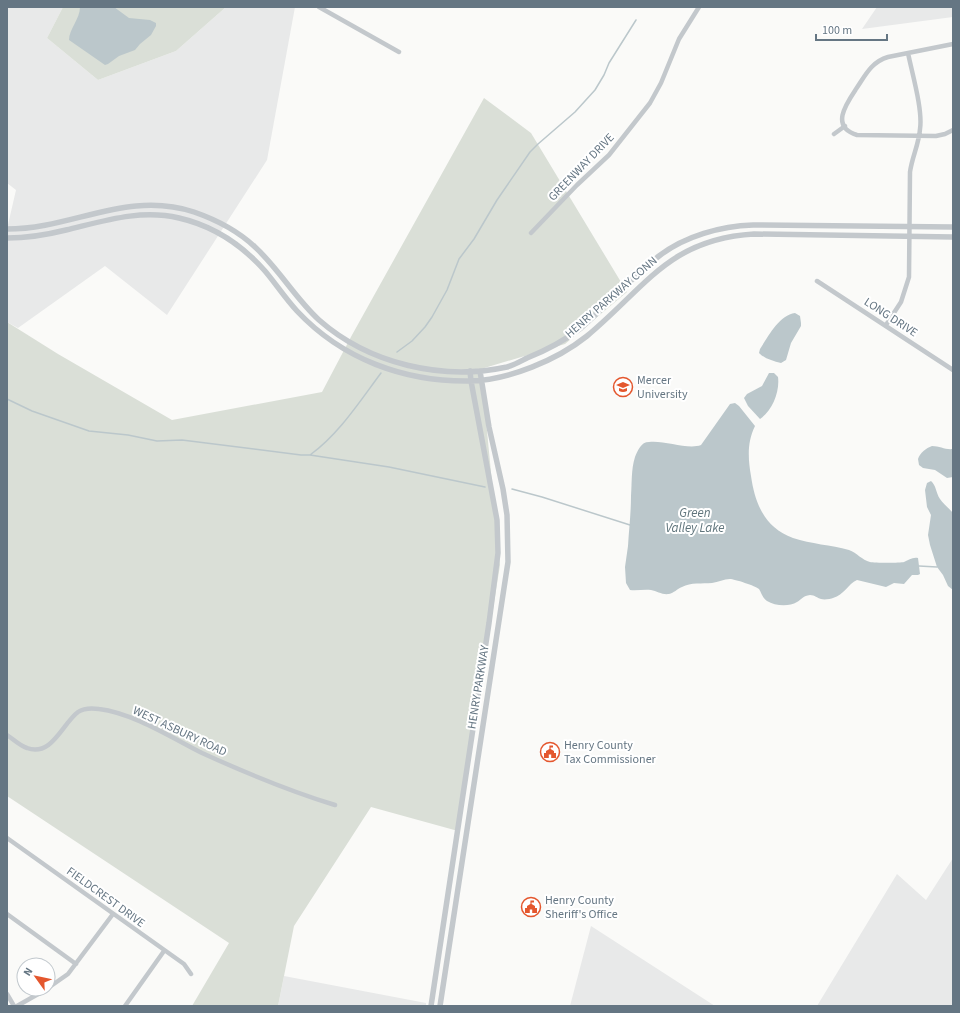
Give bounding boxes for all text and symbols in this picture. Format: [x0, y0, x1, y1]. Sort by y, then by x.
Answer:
scale bar [816, 16, 887, 42]
text: 100 m [822, 22, 852, 39]
street label: GREENWAY DRIVE [545, 130, 618, 205]
street label: HENRY PARKWAY CONN [562, 253, 661, 342]
street label: LONG DRIVE [861, 294, 921, 341]
place label: Mercer University [637, 372, 688, 403]
school or university icon: Mercer University [612, 376, 634, 398]
water label: Green Valley Lake [666, 504, 725, 537]
street label: HENRY PARKWAY [463, 644, 494, 730]
street label: WEST ASBURY ROAD [130, 702, 230, 761]
place label: Henry County Tax Commissioner [564, 737, 657, 768]
public building icon: Henry County Tax Commissioner [539, 741, 561, 763]
street label: FIELDCREST DRIVE [63, 863, 149, 932]
place label: Henry County Sheriff's Office [545, 892, 618, 923]
public building icon: Henry County Sheriff's Office [520, 896, 542, 918]
north arrow [16, 957, 56, 997]
text: N [20, 965, 36, 979]

